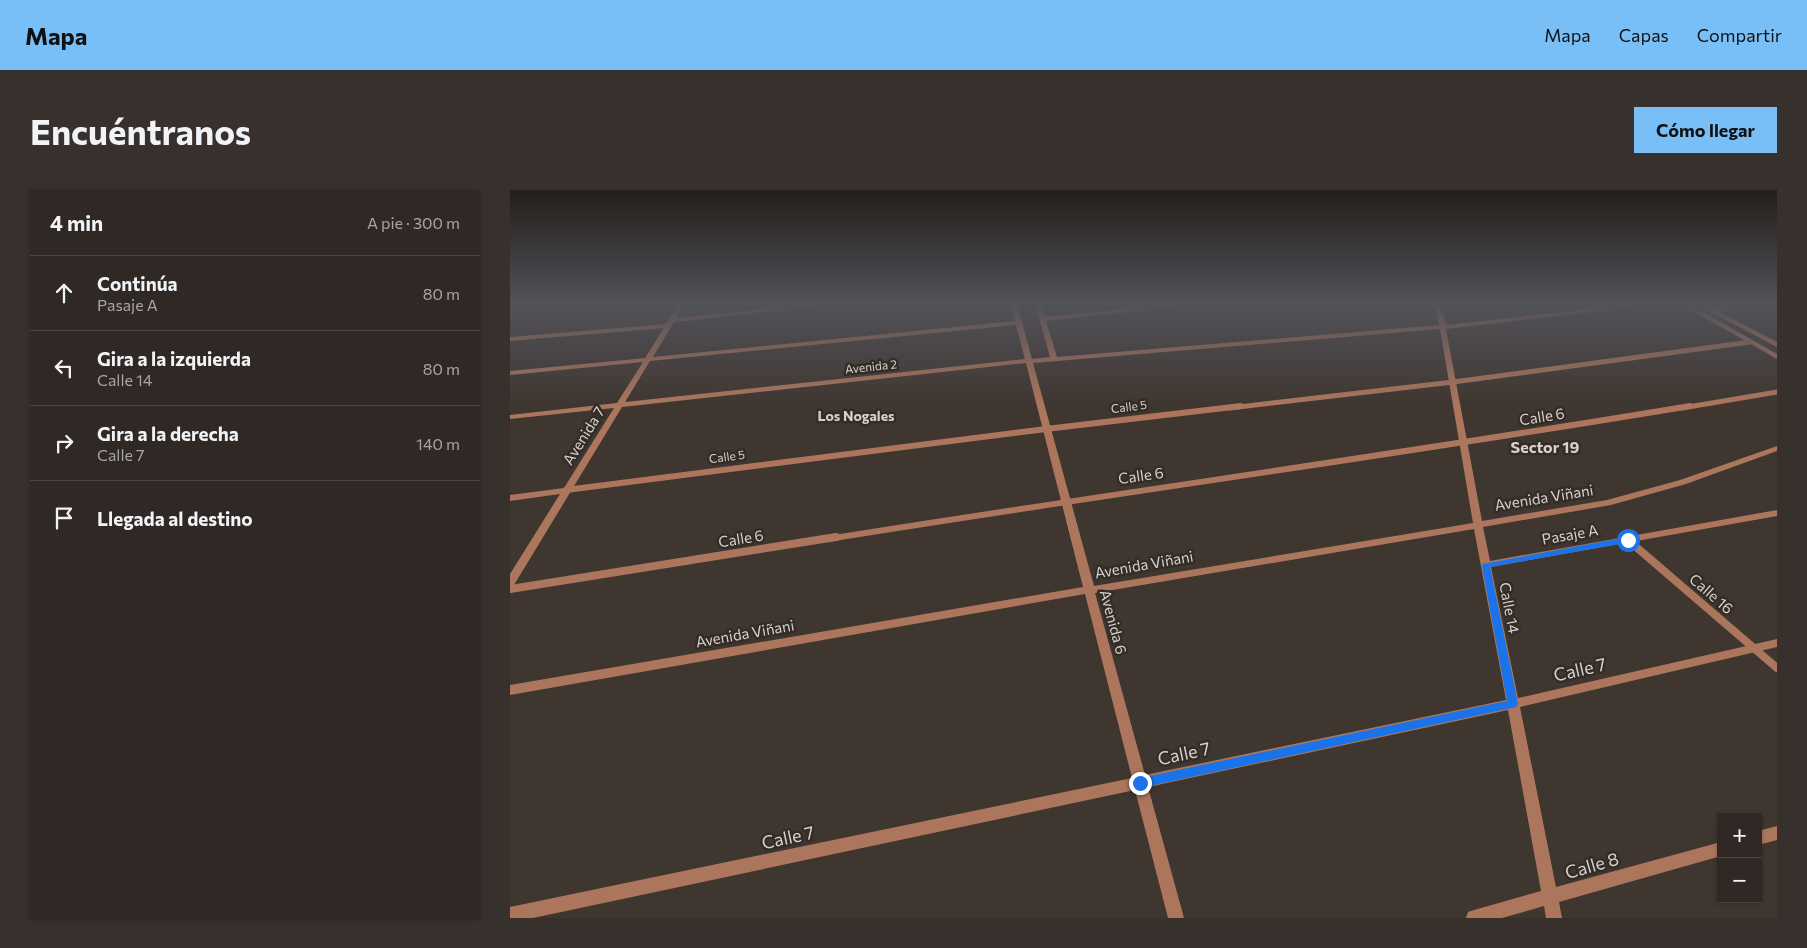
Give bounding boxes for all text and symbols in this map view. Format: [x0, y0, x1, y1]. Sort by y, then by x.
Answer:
text: Mapa [25, 21, 87, 50]
text: Mapa [1544, 24, 1591, 46]
text: Capas [1619, 24, 1669, 46]
text: Compartir [1697, 24, 1782, 46]
button: Cómo llegar [1634, 107, 1777, 153]
text: Encuéntranos [30, 109, 251, 152]
text: 4 min [50, 210, 103, 235]
text: A pie · 300 m [367, 213, 460, 232]
text: Continúa [97, 272, 178, 295]
icon: ahead [50, 279, 78, 307]
text: 80 m [423, 284, 460, 303]
text: Pasaje A [97, 295, 158, 314]
text: Gira a la izquierda [97, 347, 251, 370]
icon: left [50, 354, 78, 382]
street label: Avenida 2 [844, 356, 898, 376]
text: 80 m [423, 359, 460, 378]
text: Calle 14 [97, 370, 152, 389]
street label: Calle 5 [1110, 397, 1148, 415]
street label: Avenida 7 [558, 403, 608, 468]
street label: Calle 6 [1518, 404, 1566, 428]
district label: Los Nogales [817, 407, 895, 424]
text: Gira a la derecha [97, 422, 239, 445]
icon: right [50, 429, 78, 457]
text: 140 m [416, 434, 460, 453]
district label: Sector 19 [1511, 437, 1580, 456]
text: Calle 7 [97, 445, 144, 464]
street label: Calle 5 [708, 447, 746, 465]
street label: Calle 6 [1117, 463, 1165, 487]
street label: Avenida Viñani [1493, 480, 1595, 514]
icon: arrive [50, 504, 78, 532]
text: Llegada al destino [97, 507, 253, 530]
street label: Pasaje A [1540, 520, 1599, 548]
street label: Calle 6 [717, 526, 765, 550]
route start [1617, 529, 1640, 552]
street label: Avenida Viñani [1093, 546, 1195, 582]
street label: Calle 16 [1686, 569, 1737, 617]
street label: Calle 14 [1496, 581, 1524, 635]
street label: Avenida 6 [1097, 588, 1131, 656]
street label: Avenida Viñani [694, 615, 796, 651]
street label: Calle 7 [1551, 652, 1608, 686]
street label: Calle 7 [1155, 737, 1212, 769]
route end [1129, 772, 1152, 795]
map controls [1717, 813, 1762, 903]
button: + [1717, 813, 1762, 858]
street label: Calle 7 [759, 821, 816, 853]
street label: Calle 8 [1562, 847, 1621, 883]
button: − [1717, 858, 1762, 903]

